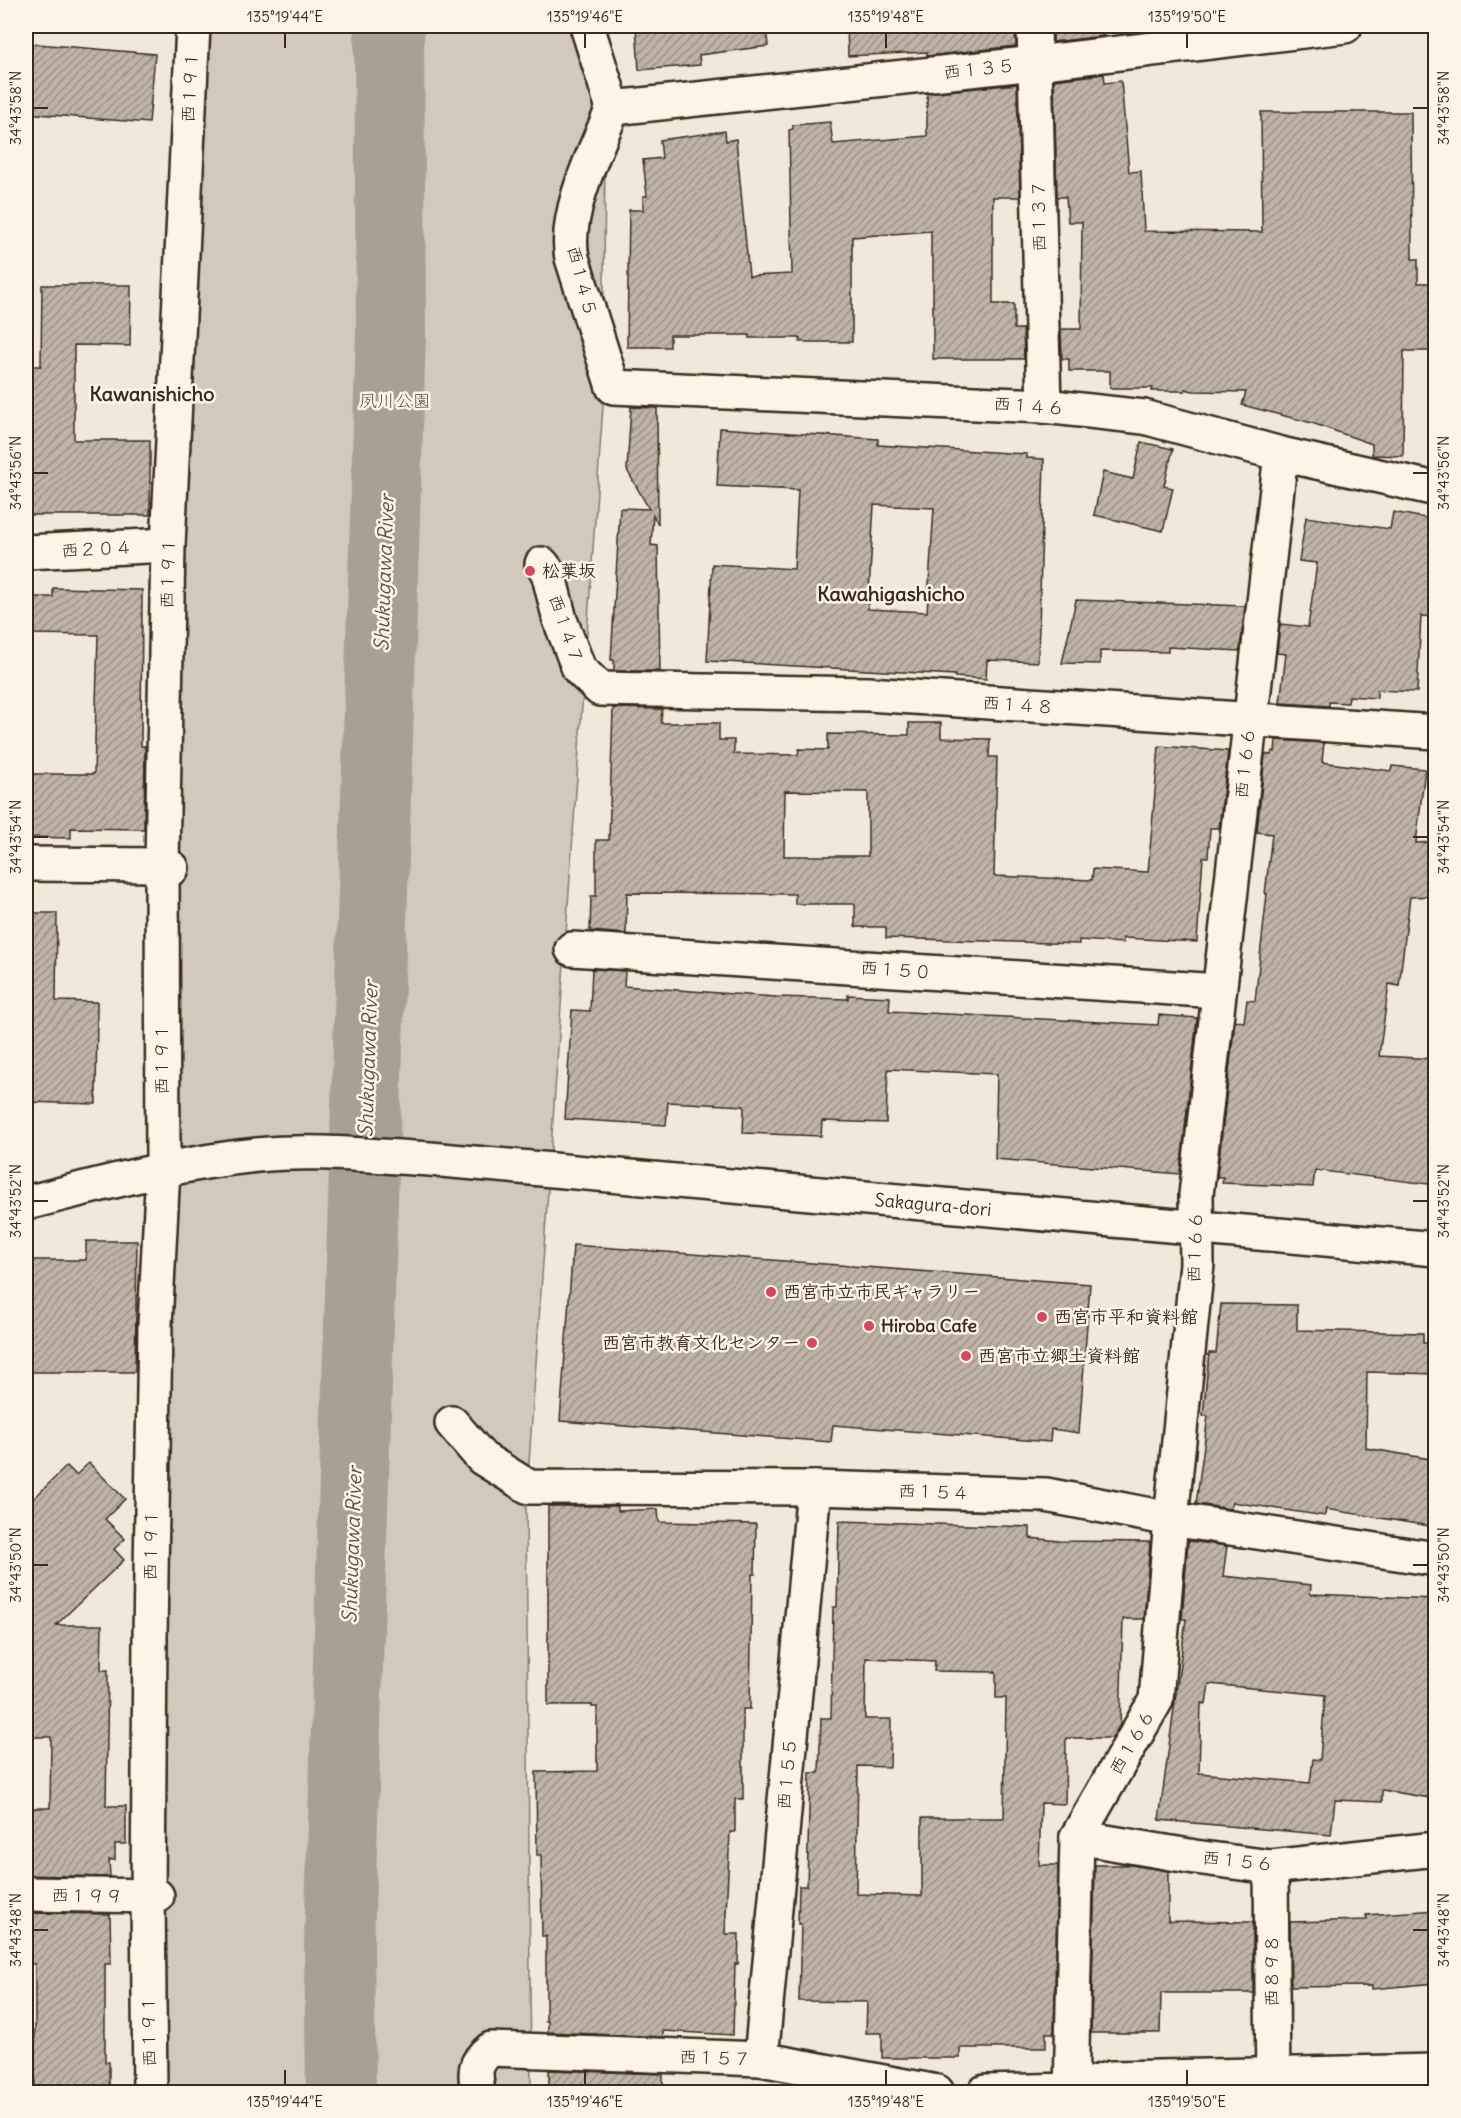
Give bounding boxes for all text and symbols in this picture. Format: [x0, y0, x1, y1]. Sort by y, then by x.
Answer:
text: 135°19'44"E [247, 7, 323, 26]
text: 135°19'46"E [547, 7, 623, 26]
text: 135°19'48"E [848, 7, 924, 26]
text: 135°19'50"E [1148, 7, 1226, 26]
street label: 西１９１ [176, 50, 203, 124]
street label: 西１３５ [942, 53, 1016, 84]
text: 34°43'58"N [6, 71, 25, 145]
text: 34°43'58"N [1434, 71, 1453, 145]
street label: 西１３７ [1026, 180, 1051, 252]
street label: 西１４５ [562, 243, 603, 319]
district label: Kawanishicho [90, 381, 214, 406]
park label: 夙川公園 [359, 389, 431, 412]
street label: 西１４６ [992, 392, 1066, 419]
text: 34°43'56"N [6, 436, 25, 510]
text: 34°43'56"N [1434, 436, 1453, 510]
water label: Shukugawa River [368, 492, 399, 652]
street label: 西２０４ [60, 535, 134, 562]
street label: 西１９１ [155, 537, 180, 609]
place label: 松葉坂 [542, 559, 596, 582]
marker: 松葉坂 [523, 564, 537, 578]
district label: Kawahigashicho [817, 581, 965, 606]
street label: 西１４７ [544, 591, 589, 667]
street label: 西１４８ [981, 691, 1055, 718]
street label: 西１６６ [1229, 726, 1260, 800]
text: 34°43'54"N [6, 800, 25, 874]
text: 34°43'54"N [1434, 800, 1453, 874]
street label: 西１５０ [859, 956, 933, 983]
water label: Shukugawa River [352, 978, 383, 1138]
street label: 西１９１ [150, 1023, 173, 1095]
text: 34°43'52"N [6, 1164, 25, 1238]
text: 34°43'52"N [1434, 1164, 1453, 1238]
street label: Sakagura-dori [874, 1188, 992, 1221]
street label: 西１６６ [1182, 1211, 1207, 1283]
place label: 西宮市立市民ギャラリー [783, 1280, 980, 1303]
marker: 西宮市立市民ギャラリー [764, 1285, 778, 1299]
place label: 西宮市平和資料館 [1054, 1305, 1198, 1328]
marker: 西宮市平和資料館 [1035, 1310, 1049, 1324]
place label: Hiroba Cafe [881, 1314, 977, 1337]
marker: Hiroba Cafe [862, 1319, 876, 1333]
place label: 西宮市教育文化センター [602, 1331, 800, 1354]
marker: 西宮市教育文化センター [805, 1336, 819, 1350]
place label: 西宮市立郷土資料館 [978, 1344, 1140, 1367]
marker: 西宮市立郷土資料館 [959, 1349, 973, 1363]
water label: Shukugawa River [336, 1464, 367, 1624]
street label: 西１５４ [898, 1479, 970, 1504]
street label: 西１９１ [138, 1509, 163, 1581]
text: 34°43'50"N [6, 1527, 25, 1603]
text: 34°43'50"N [1434, 1527, 1453, 1603]
street label: 西１６６ [1104, 1705, 1160, 1779]
street label: 西１５５ [772, 1737, 801, 1811]
street label: 西１５６ [1201, 1845, 1275, 1876]
street label: 西１９９ [51, 1883, 123, 1908]
text: 34°43'48"N [6, 1893, 25, 1967]
text: 34°43'48"N [1434, 1893, 1453, 1967]
street label: 西８９８ [1260, 1935, 1283, 2007]
street label: 西１９１ [136, 1995, 161, 2067]
street label: 西１５７ [679, 2045, 751, 2070]
text: 135°19'44"E [247, 2092, 323, 2111]
text: 135°19'46"E [547, 2092, 623, 2111]
text: 135°19'48"E [848, 2092, 924, 2111]
text: 135°19'50"E [1148, 2092, 1226, 2111]

